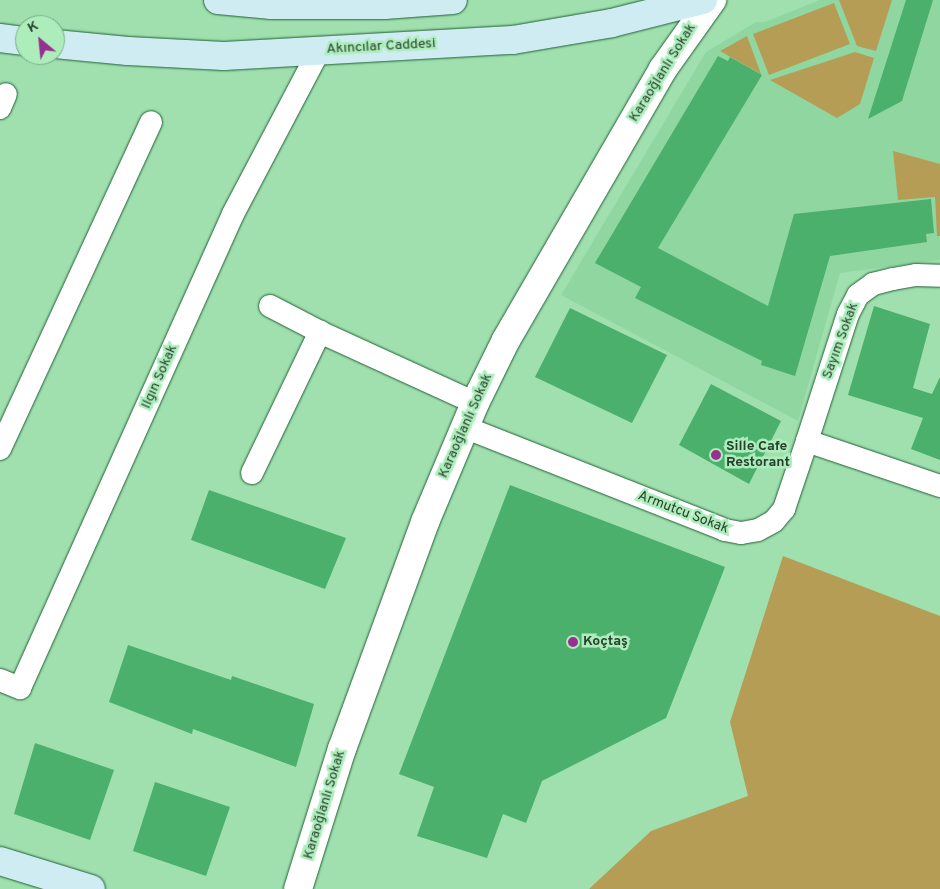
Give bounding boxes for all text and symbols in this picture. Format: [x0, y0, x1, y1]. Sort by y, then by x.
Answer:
north arrow [15, 15, 65, 65]
text: K [25, 17, 42, 37]
street label: Karaoğlanlı Sokak [626, 21, 700, 125]
street label: Akıncılar Caddesi [326, 36, 436, 58]
street label: Sayım Sokak [819, 301, 863, 381]
street label: Ilgın Sokak [138, 342, 182, 412]
street label: Karaoğlanlı Sokak [435, 371, 497, 481]
place label: Sille Cafe Restorant [726, 439, 790, 472]
marker: Sille Cafe Restorant [710, 449, 722, 461]
street label: Armutcu Sokak [635, 488, 731, 538]
place label: Koçtaş [583, 634, 628, 650]
marker: Koçtaş [567, 636, 579, 648]
street label: Karaoğlanlı Sokak [300, 749, 350, 861]

